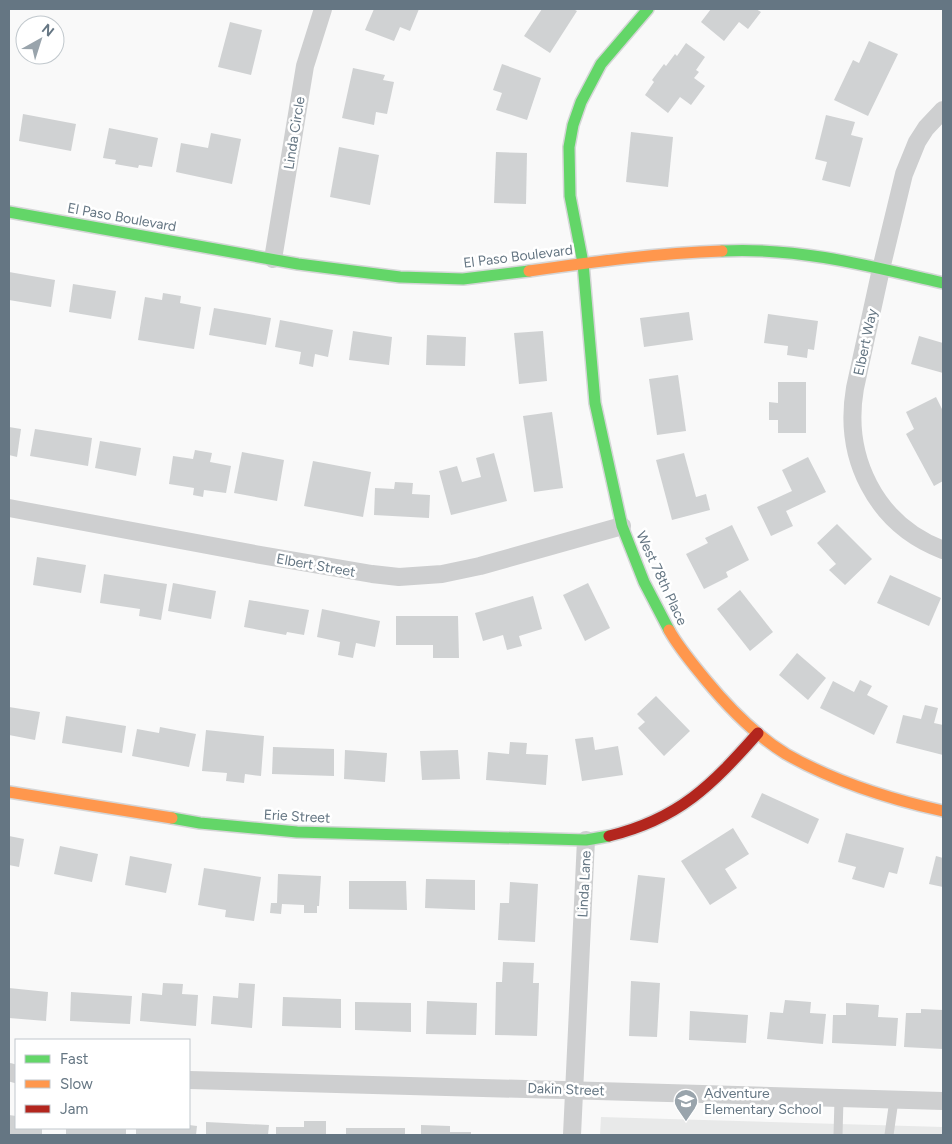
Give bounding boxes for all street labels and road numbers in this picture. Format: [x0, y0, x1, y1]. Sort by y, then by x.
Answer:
street label: Linda Circle [280, 95, 309, 171]
street label: El Paso Boulevard [66, 200, 178, 235]
street label: El Paso Boulevard [462, 241, 574, 272]
street label: Elbert Way [850, 306, 881, 377]
street label: West 78th Place [632, 528, 691, 628]
street label: Elbert Street [275, 550, 357, 581]
street label: Erie Street [263, 806, 331, 827]
street label: Linda Lane [574, 850, 595, 918]
street label: Dakin Street [527, 1080, 605, 1099]

